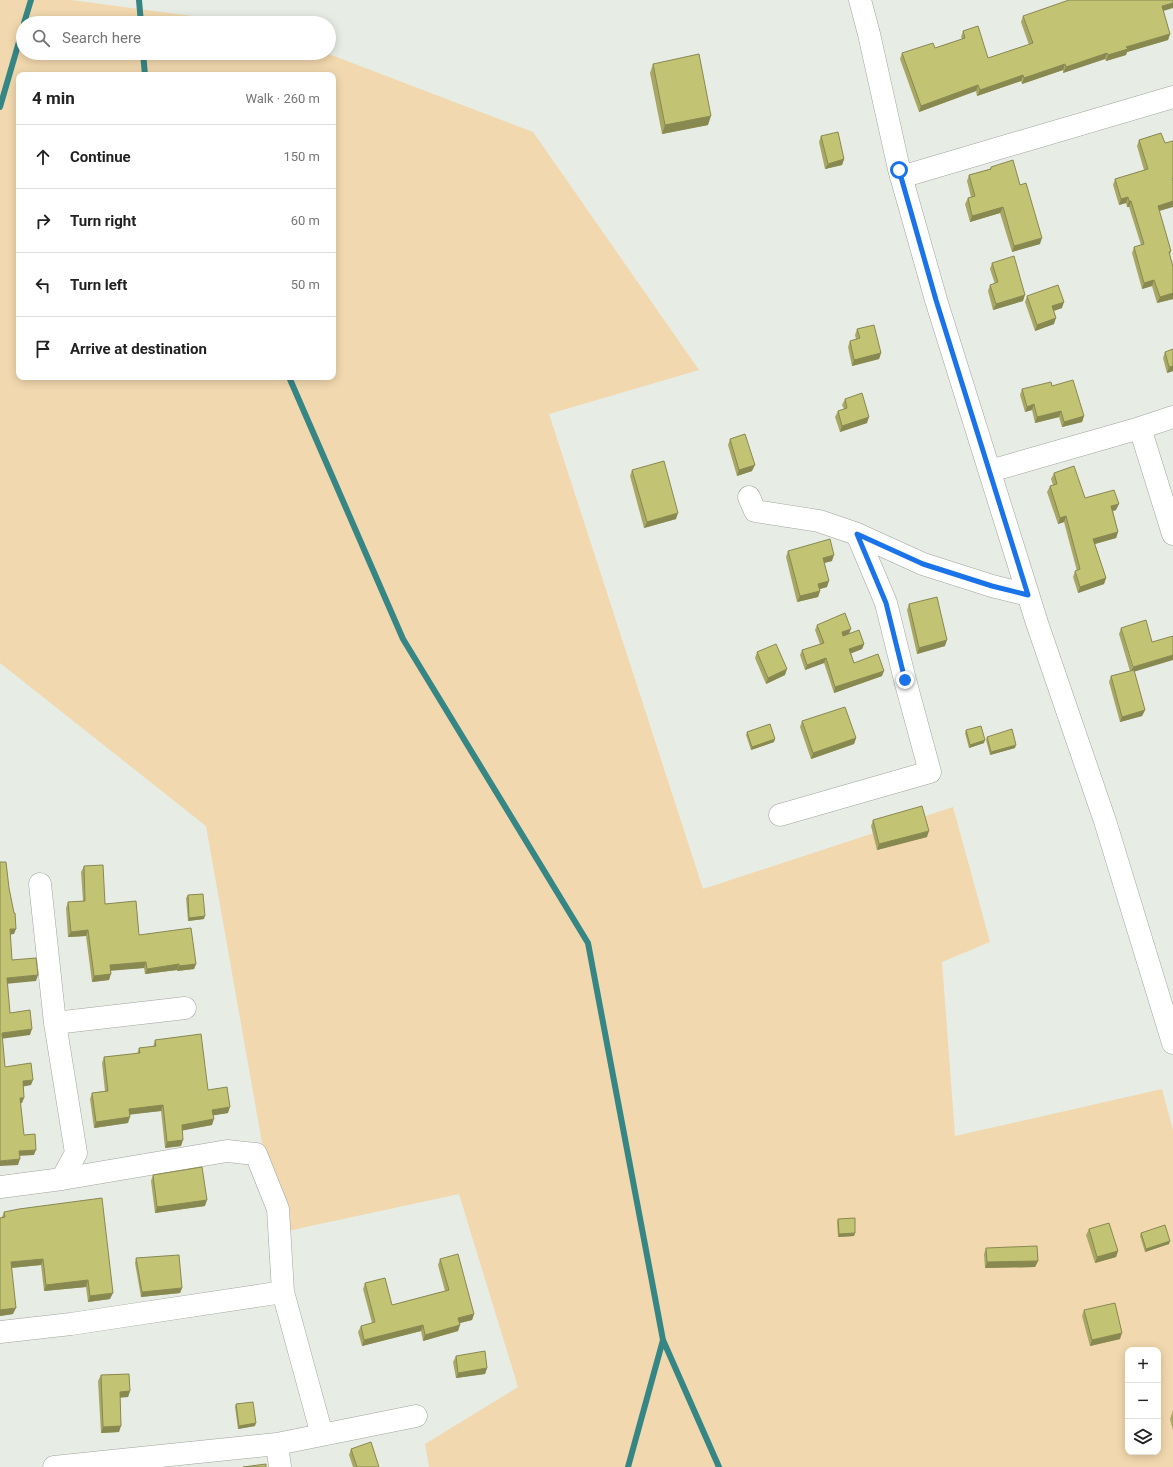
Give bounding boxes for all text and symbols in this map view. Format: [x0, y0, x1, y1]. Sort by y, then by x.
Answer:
search box [16, 16, 336, 60]
icon: search [30, 27, 52, 49]
text: Search here [62, 29, 141, 47]
text: 4 min [32, 88, 75, 108]
text: Walk · 260 m [245, 91, 320, 106]
icon: ahead [32, 146, 54, 168]
text: Continue [70, 148, 131, 166]
text: 150 m [283, 149, 320, 164]
route start [890, 161, 908, 179]
icon: right [32, 210, 54, 232]
text: Turn right [70, 212, 136, 230]
text: 60 m [291, 213, 320, 228]
icon: left [32, 274, 54, 296]
text: Turn left [70, 276, 127, 294]
text: 50 m [291, 277, 320, 292]
icon: arrive [32, 338, 54, 360]
text: Arrive at destination [70, 340, 207, 358]
route end [896, 671, 914, 689]
map controls [1125, 1347, 1161, 1455]
button: + [1125, 1347, 1161, 1383]
button: − [1125, 1383, 1161, 1419]
button: layers [1125, 1419, 1161, 1455]

